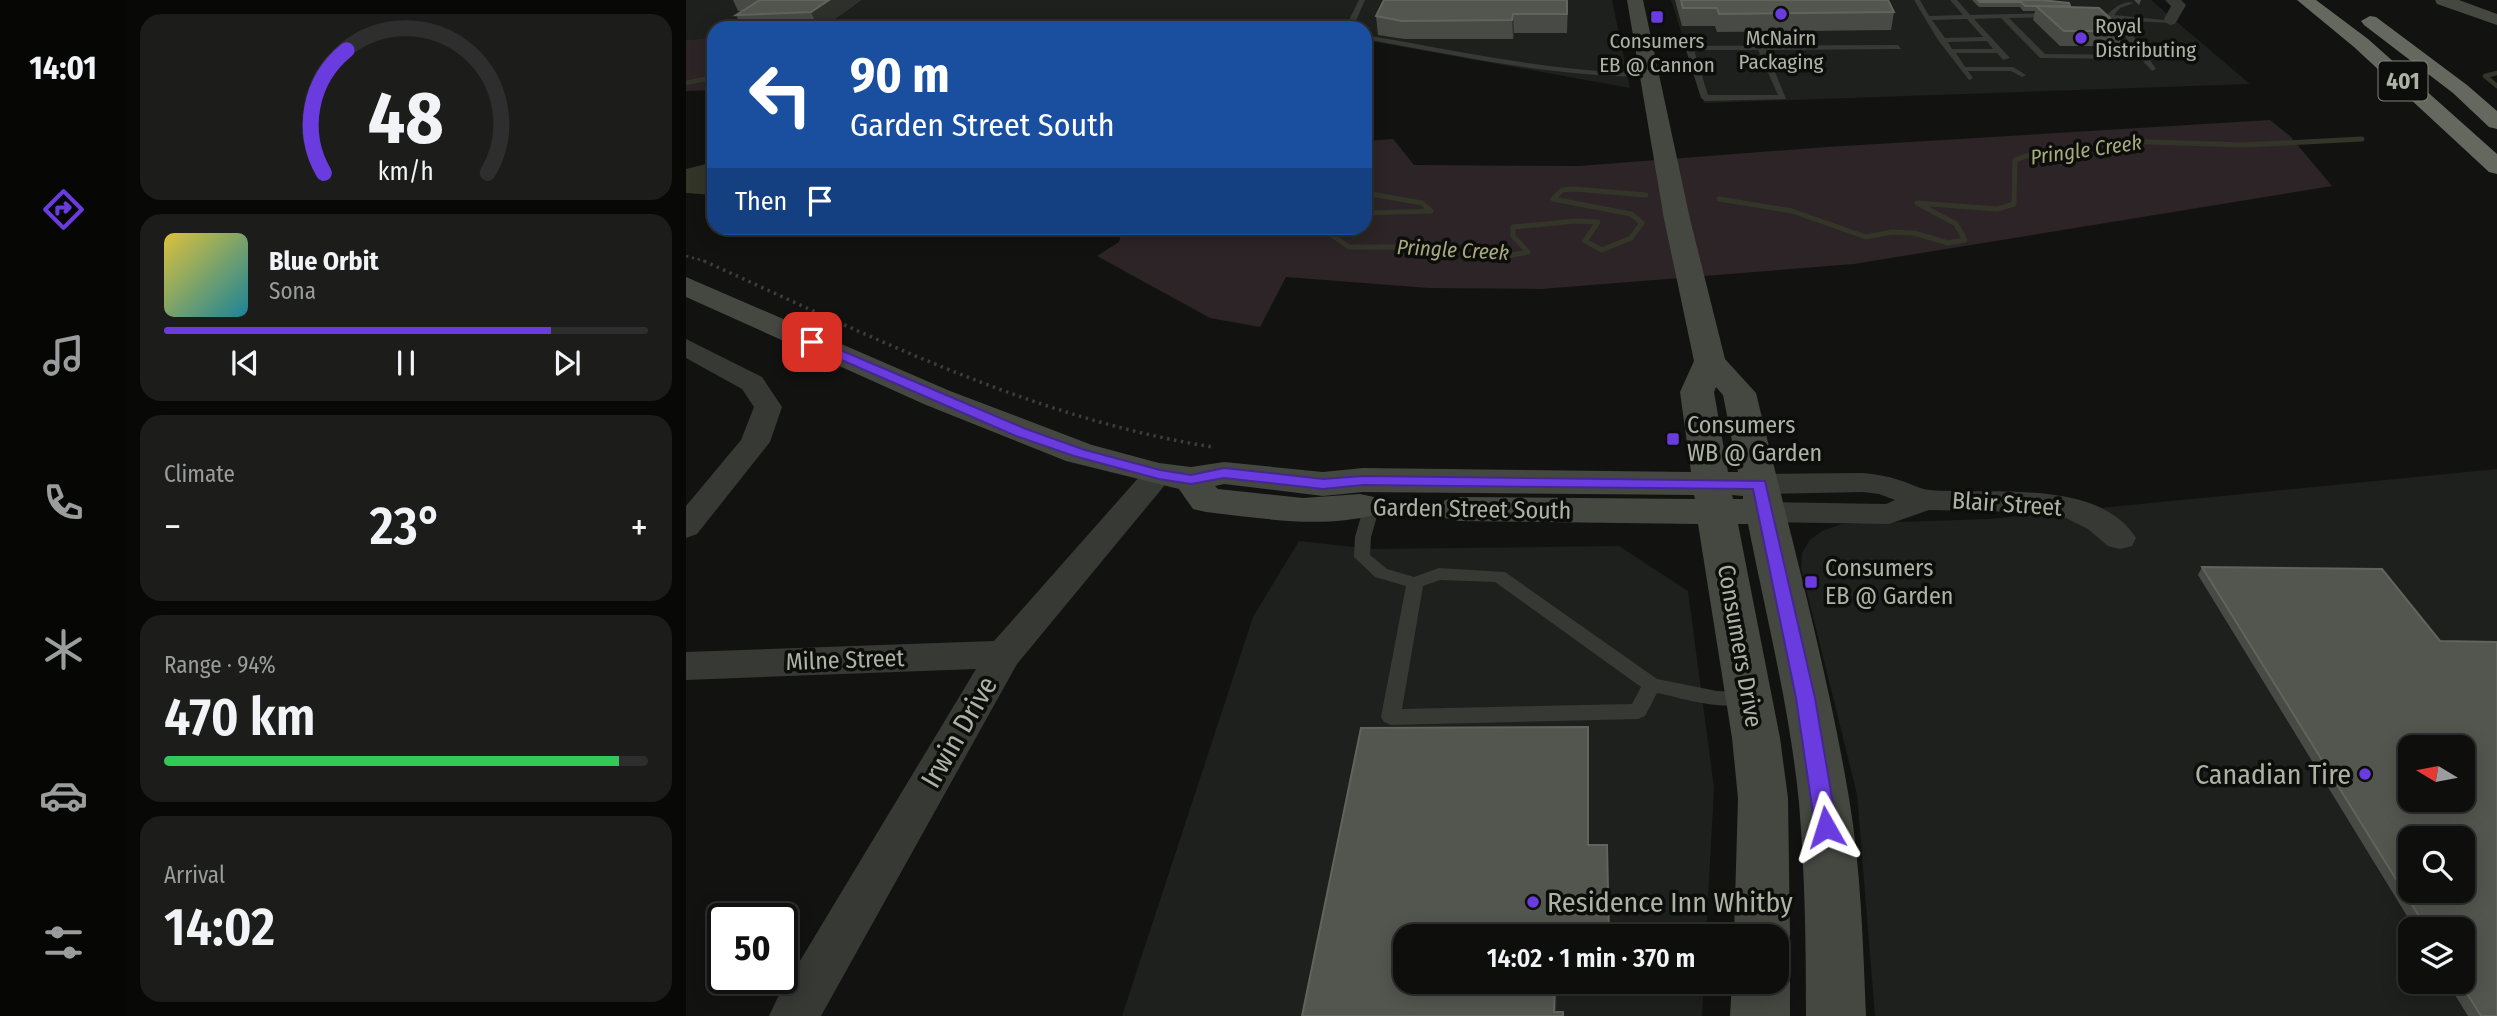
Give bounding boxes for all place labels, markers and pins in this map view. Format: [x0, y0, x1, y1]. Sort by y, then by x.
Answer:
marker: McNairn Packaging [1773, 6, 1789, 22]
marker: Consumers EB @ Cannon [1649, 9, 1665, 25]
place label: Royal Distributing [2095, 13, 2196, 63]
place label: McNairn Packaging [1739, 25, 1824, 75]
place label: Consumers EB @ Cannon [1599, 28, 1715, 78]
marker: Royal Distributing [2073, 30, 2089, 46]
pin [782, 312, 842, 372]
place label: Consumers WB @ Garden [1687, 411, 1822, 467]
marker: Consumers WB @ Garden [1665, 431, 1681, 447]
place label: Consumers EB @ Garden [1825, 554, 1953, 610]
marker: Consumers EB @ Garden [1803, 574, 1819, 590]
place label: Canadian Tire [2195, 758, 2351, 791]
marker: Canadian Tire [2357, 766, 2373, 782]
place label: Residence Inn Whitby [1547, 886, 1793, 919]
marker: Residence Inn Whitby [1525, 894, 1541, 910]

